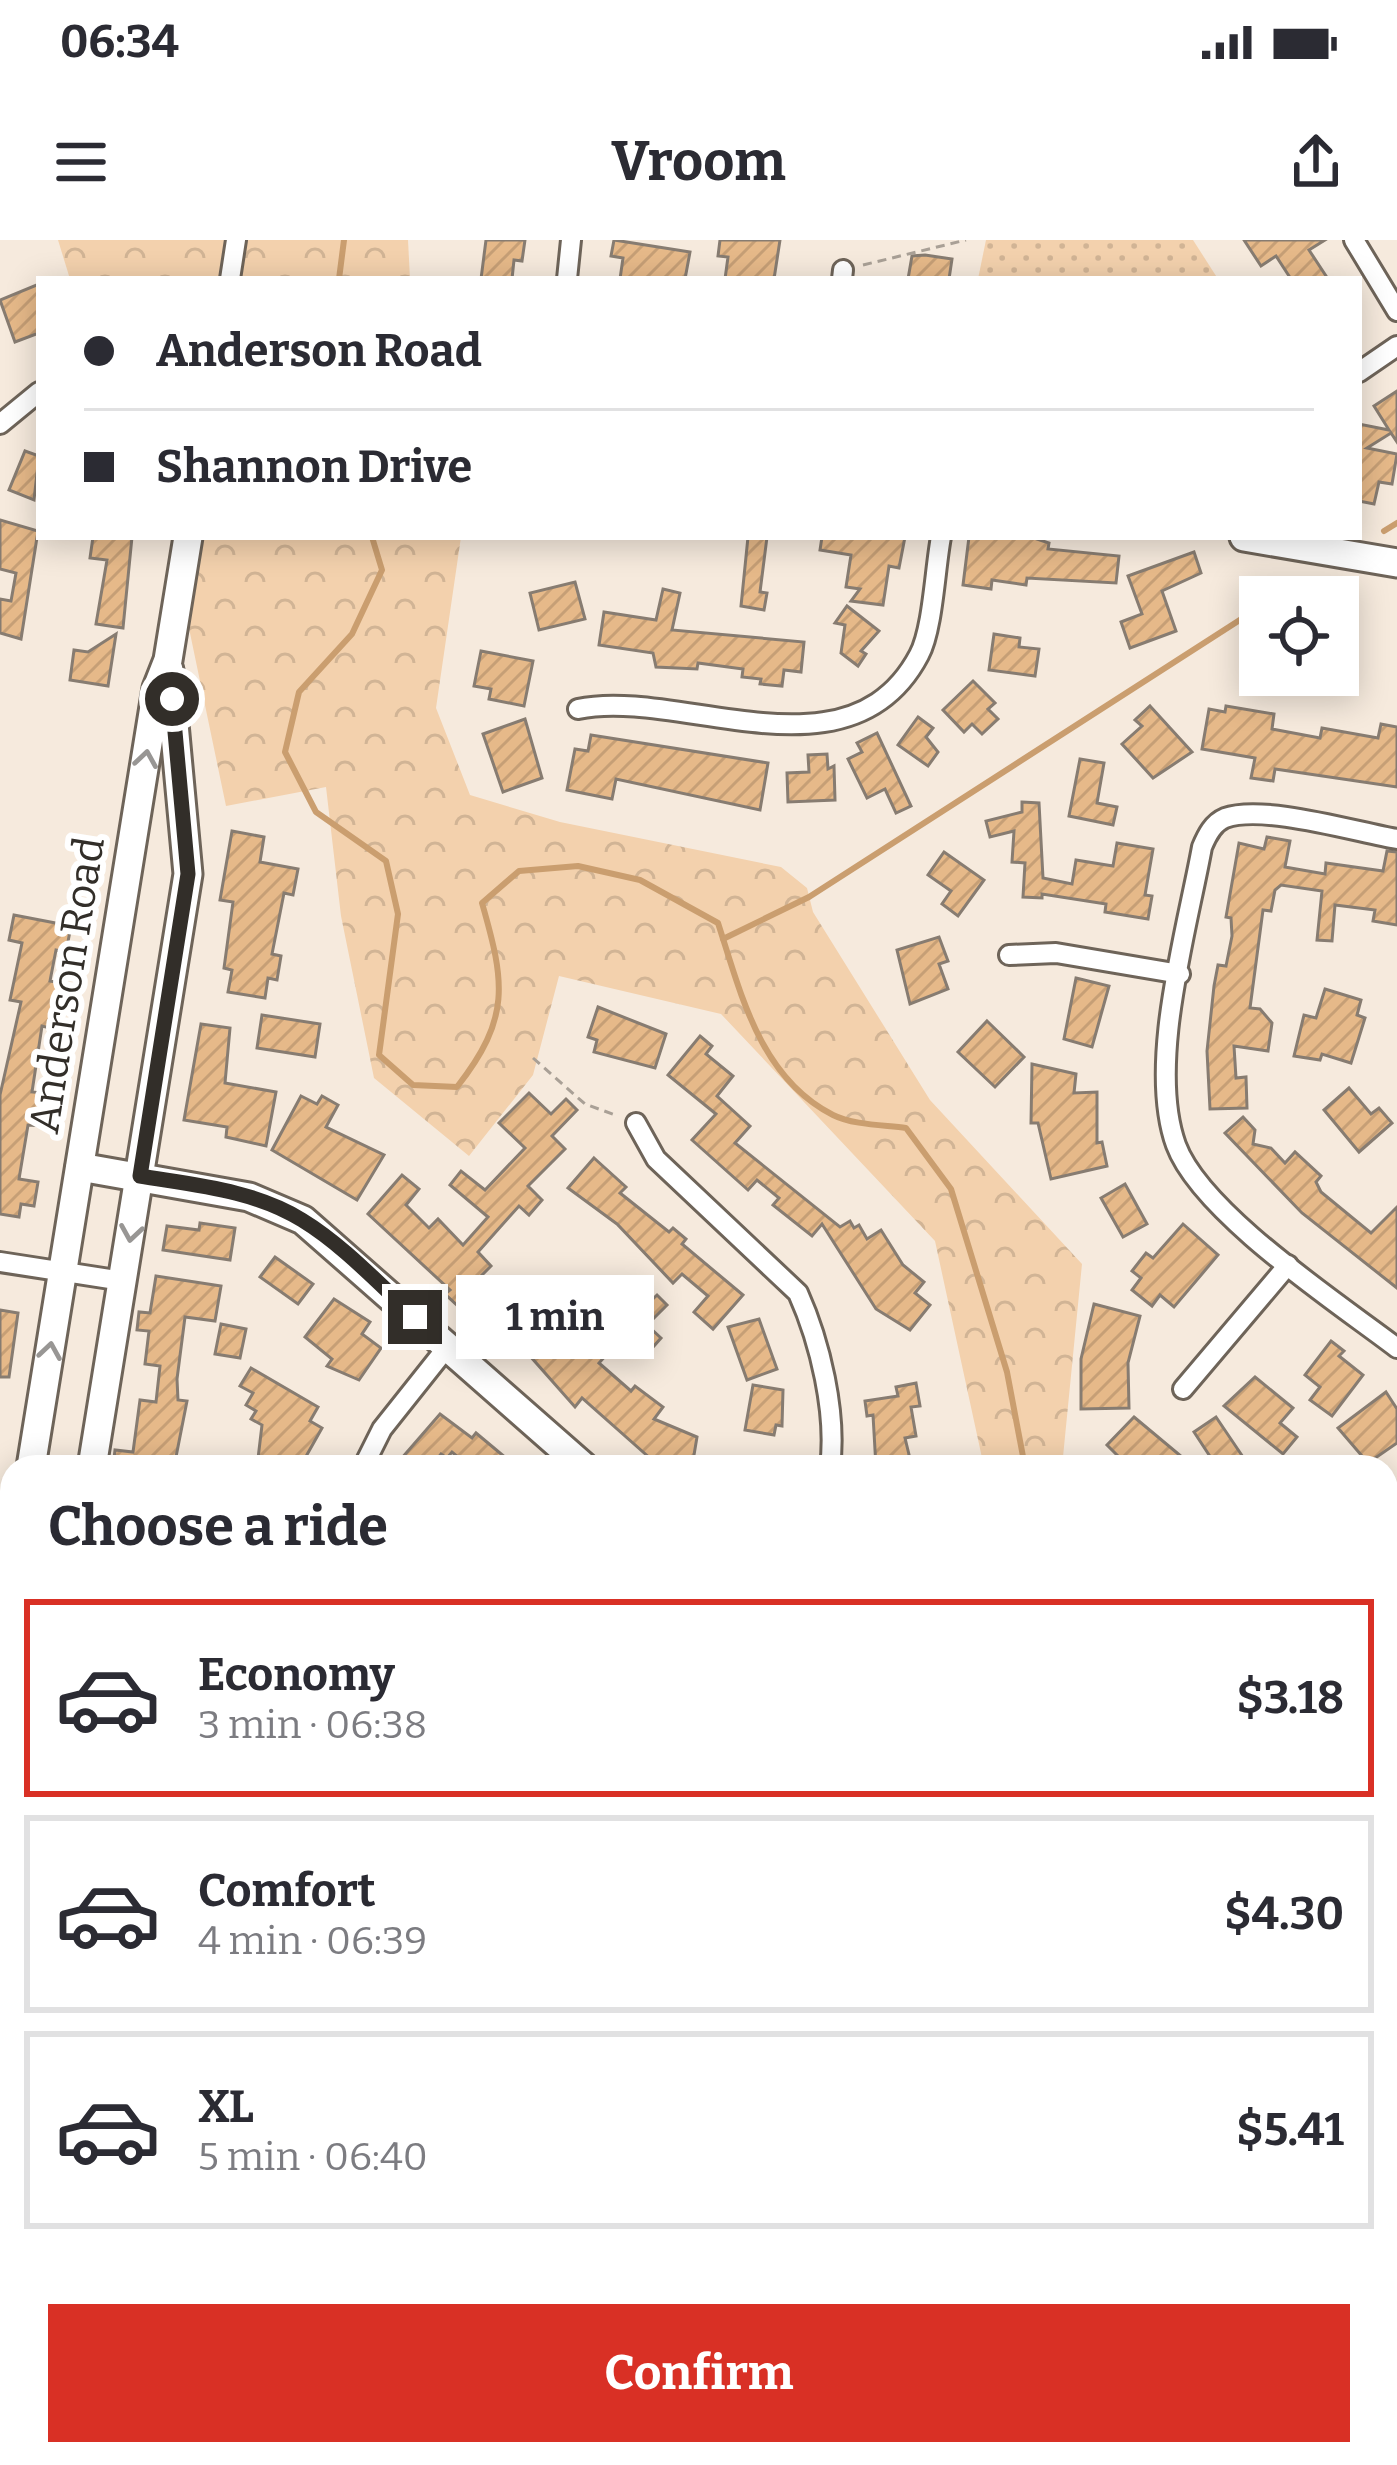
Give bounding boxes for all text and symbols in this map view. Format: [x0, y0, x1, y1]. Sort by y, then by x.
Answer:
text: 06:34 [60, 15, 179, 69]
icon: menu [48, 129, 114, 195]
icon: share [1283, 129, 1349, 195]
text: Vroom [611, 130, 786, 194]
text: Anderson Road [156, 324, 482, 378]
text: Shannon Drive [156, 440, 472, 494]
map controls [1239, 576, 1359, 696]
button: locate [1239, 576, 1359, 696]
route start [145, 672, 199, 726]
one-way arrow [132, 749, 157, 769]
street label: Anderson Road [19, 833, 115, 1137]
one-way arrow [119, 1223, 144, 1243]
callout: 1 min [457, 1275, 655, 1359]
route end [388, 1290, 442, 1344]
text: 1 min [506, 1294, 604, 1340]
one-way arrow [36, 1342, 61, 1362]
text: Choose a ride [48, 1495, 388, 1559]
icon: car [54, 1644, 162, 1752]
text: Economy [198, 1648, 395, 1702]
text: $3.18 [1236, 1671, 1344, 1725]
text: 3 min · 06:38 [198, 1702, 427, 1748]
icon: car [54, 1860, 162, 1968]
text: Comfort [198, 1864, 376, 1918]
text: $4.30 [1224, 1887, 1344, 1941]
text: 4 min · 06:39 [198, 1918, 427, 1964]
icon: car [54, 2076, 162, 2184]
text: XL [198, 2080, 254, 2134]
text: $5.41 [1236, 2103, 1344, 2157]
text: 5 min · 06:40 [198, 2134, 428, 2180]
button: Confirm [48, 2304, 1350, 2442]

